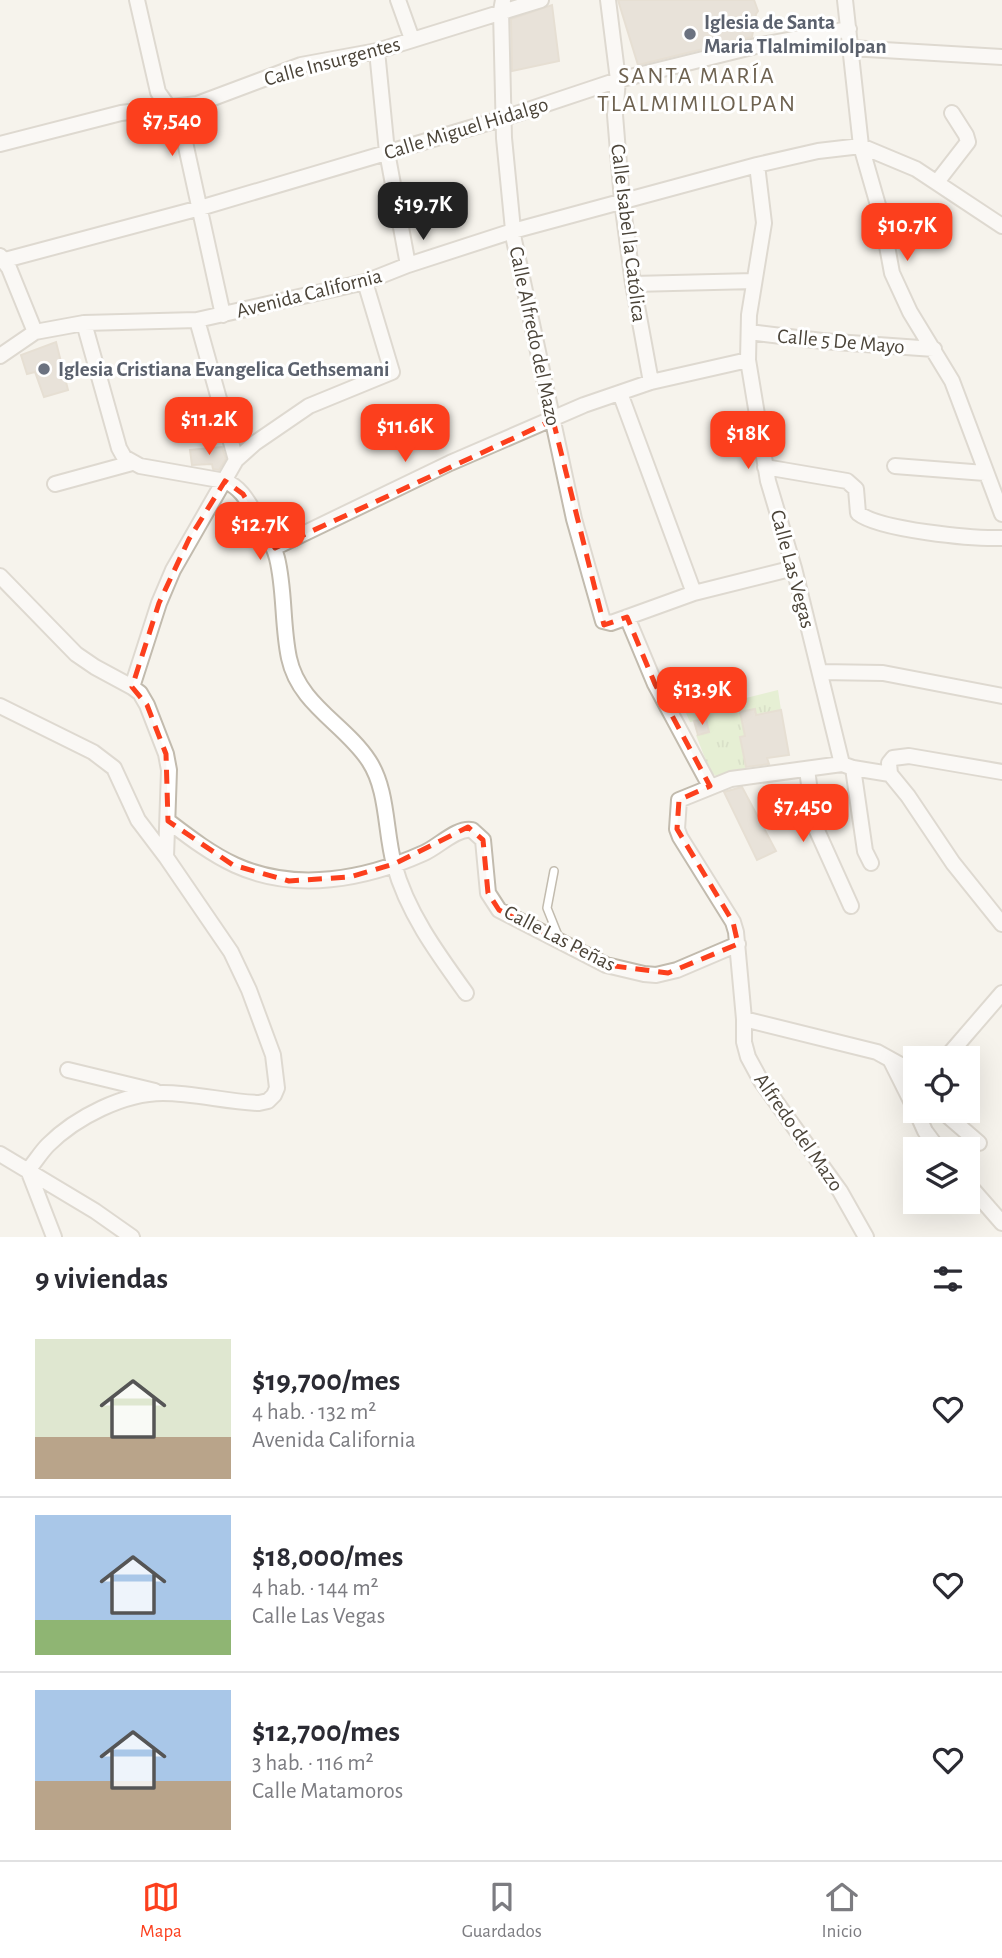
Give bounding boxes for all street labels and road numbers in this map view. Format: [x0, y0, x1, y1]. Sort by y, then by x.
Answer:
street label: Calle Insurgentes [262, 33, 402, 90]
street label: Calle Miguel Hidalgo [381, 93, 551, 163]
street label: Calle Isabel la Católica [607, 143, 650, 324]
street label: Calle Alfredo del Mazo [505, 244, 564, 428]
street label: Avenida California [234, 265, 384, 322]
street label: Calle 5 De Mayo [776, 325, 906, 358]
street label: Calle Las Vegas [767, 508, 818, 631]
street label: Calle Las Peñas [501, 901, 619, 975]
street label: Alfredo del Mazo [750, 1069, 847, 1195]

